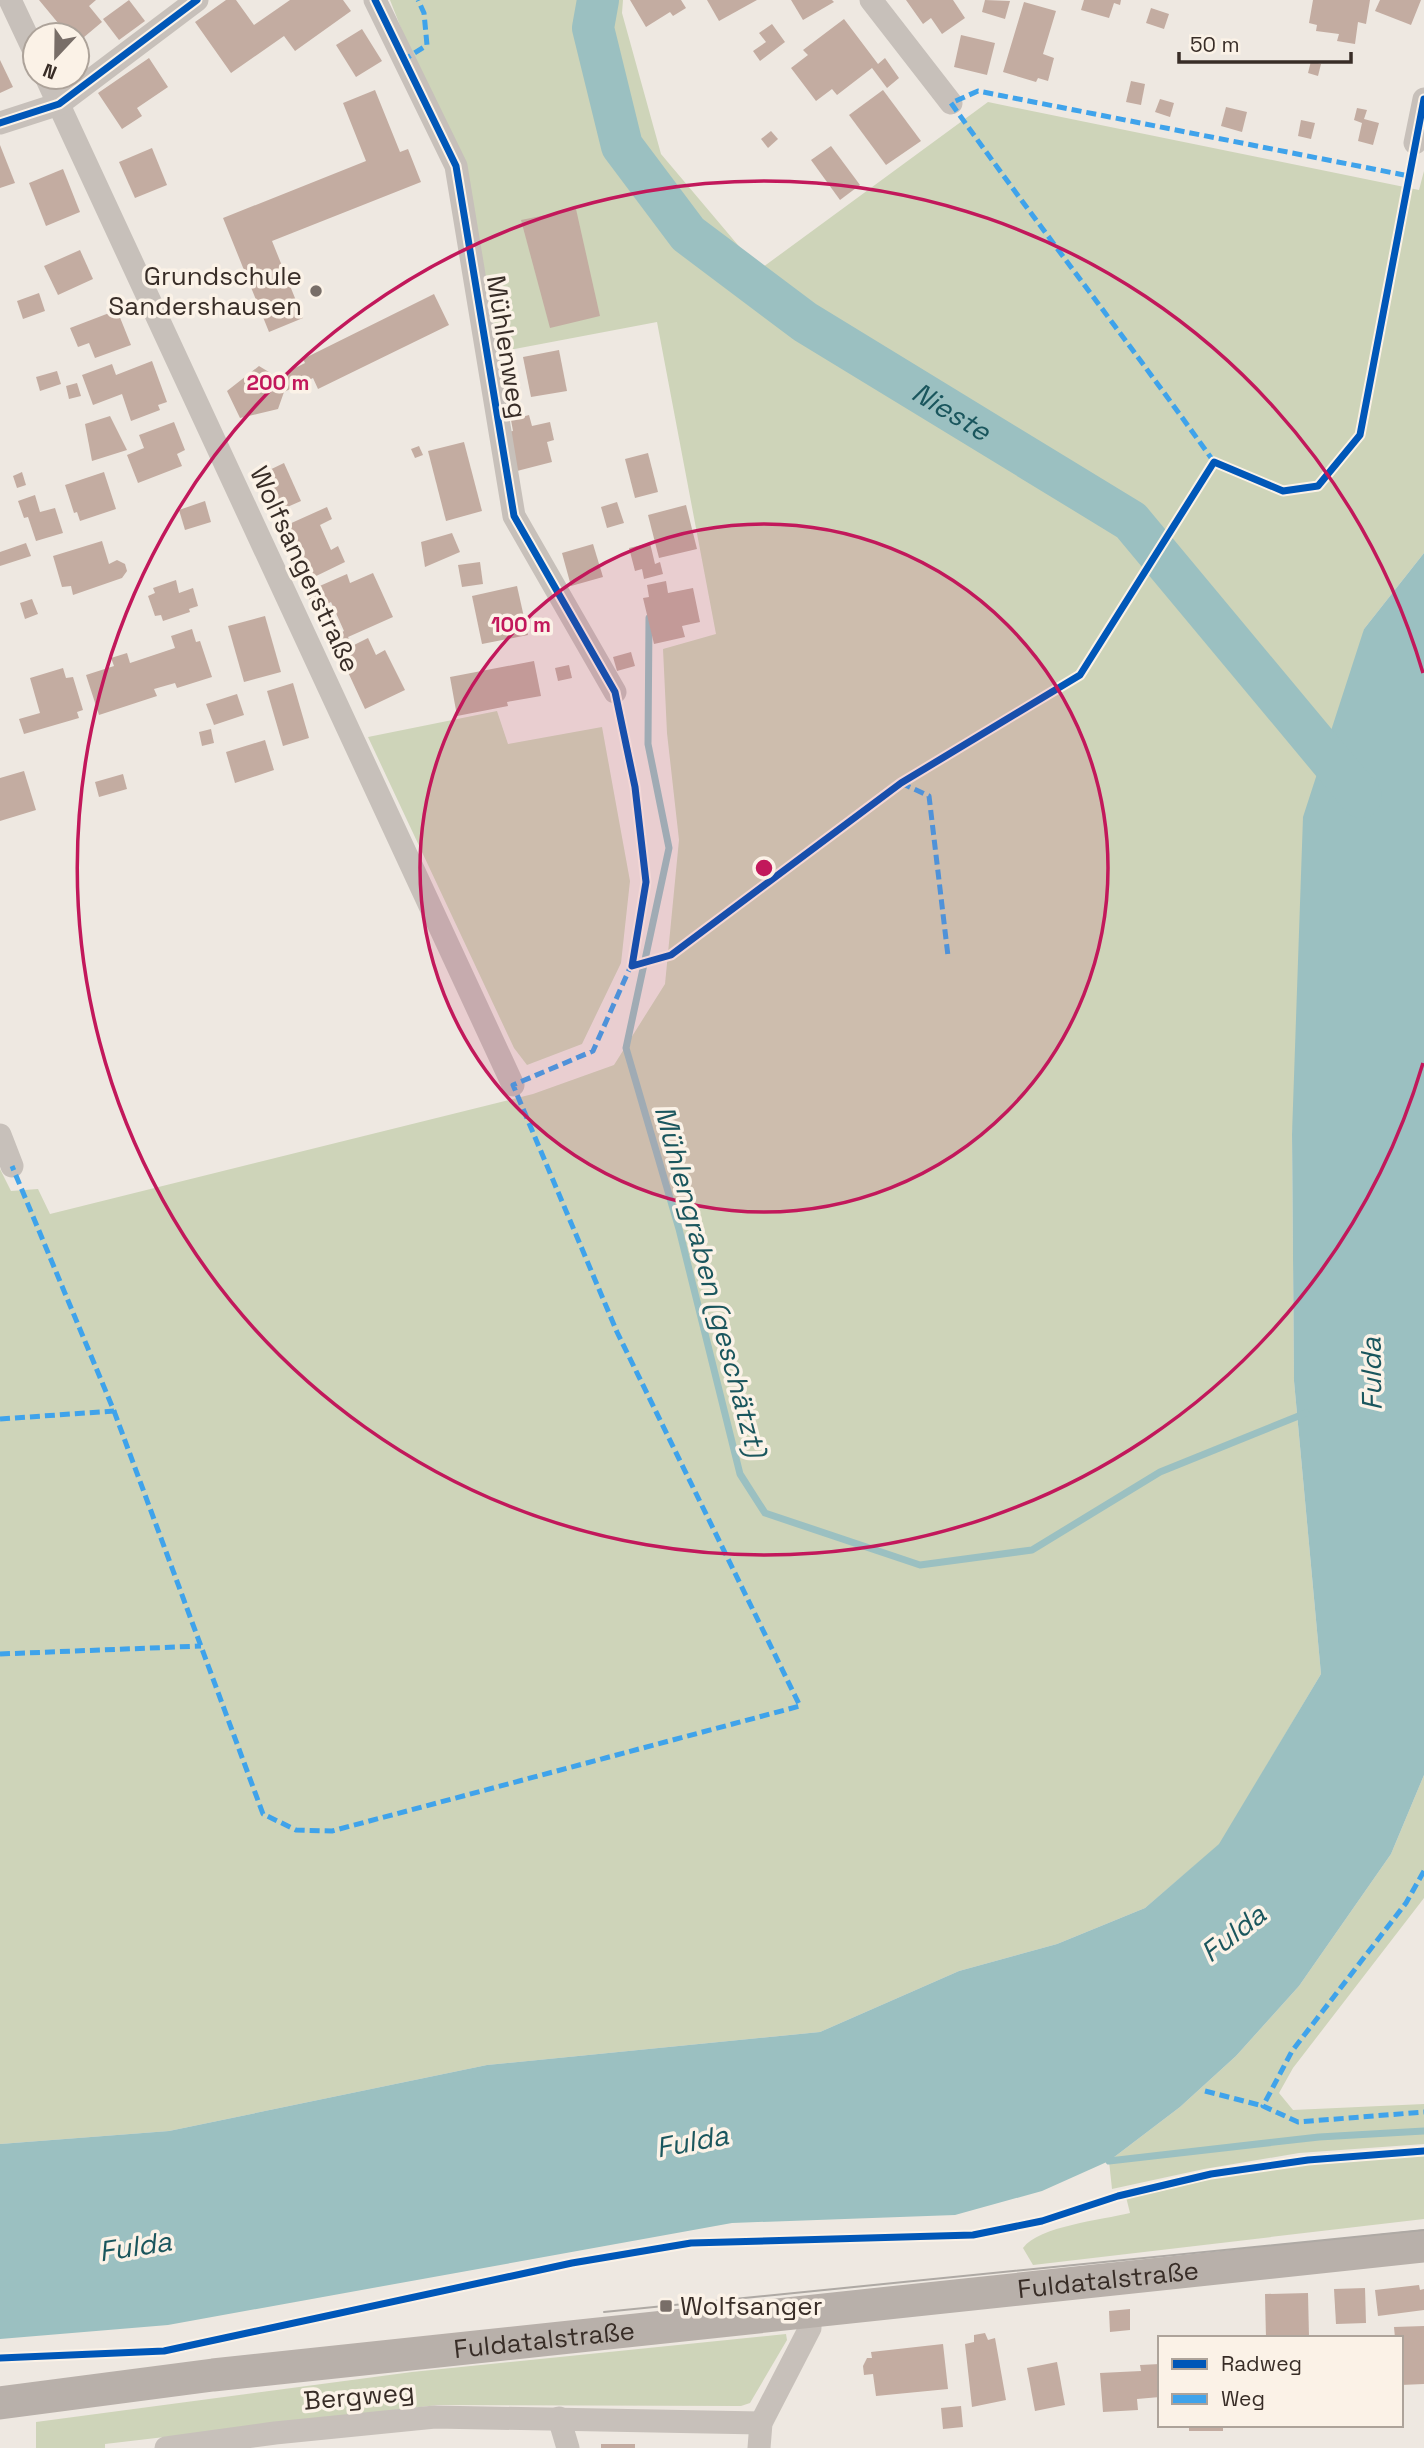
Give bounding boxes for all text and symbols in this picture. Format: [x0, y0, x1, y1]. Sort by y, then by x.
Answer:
north arrow [21, 21, 91, 91]
scale bar [1179, 21, 1350, 65]
text: 50 m [1190, 31, 1240, 58]
text: N [39, 57, 60, 85]
place label: Grundschule Sandershausen [108, 259, 302, 323]
street label: Mühlenweg [479, 273, 535, 421]
marker: Grundschule Sandershausen [308, 283, 324, 299]
text: 200 m [247, 369, 309, 396]
water label: Nieste [906, 374, 999, 450]
street label: Wolfsangerstraße [242, 460, 368, 678]
text: 100 m [491, 611, 551, 638]
centre of rings [752, 856, 776, 880]
water label: Mühlengraben (geschätzt) [647, 1102, 776, 1463]
water label: Fulda [1352, 1336, 1390, 1411]
water label: Fulda [1193, 1896, 1274, 1970]
water label: Fulda [653, 2116, 732, 2166]
water label: Fulda [96, 2222, 175, 2270]
street label: Fuldatalstraße [1016, 2253, 1200, 2306]
place label: Wolfsanger [680, 2289, 823, 2323]
marker: Wolfsanger [658, 2298, 674, 2314]
street label: Fuldatalstraße [452, 2313, 637, 2366]
legend [1158, 2336, 1403, 2427]
text: Radweg [1221, 2350, 1302, 2377]
street label: Bergweg [302, 2374, 416, 2418]
text: Weg [1221, 2385, 1265, 2412]

